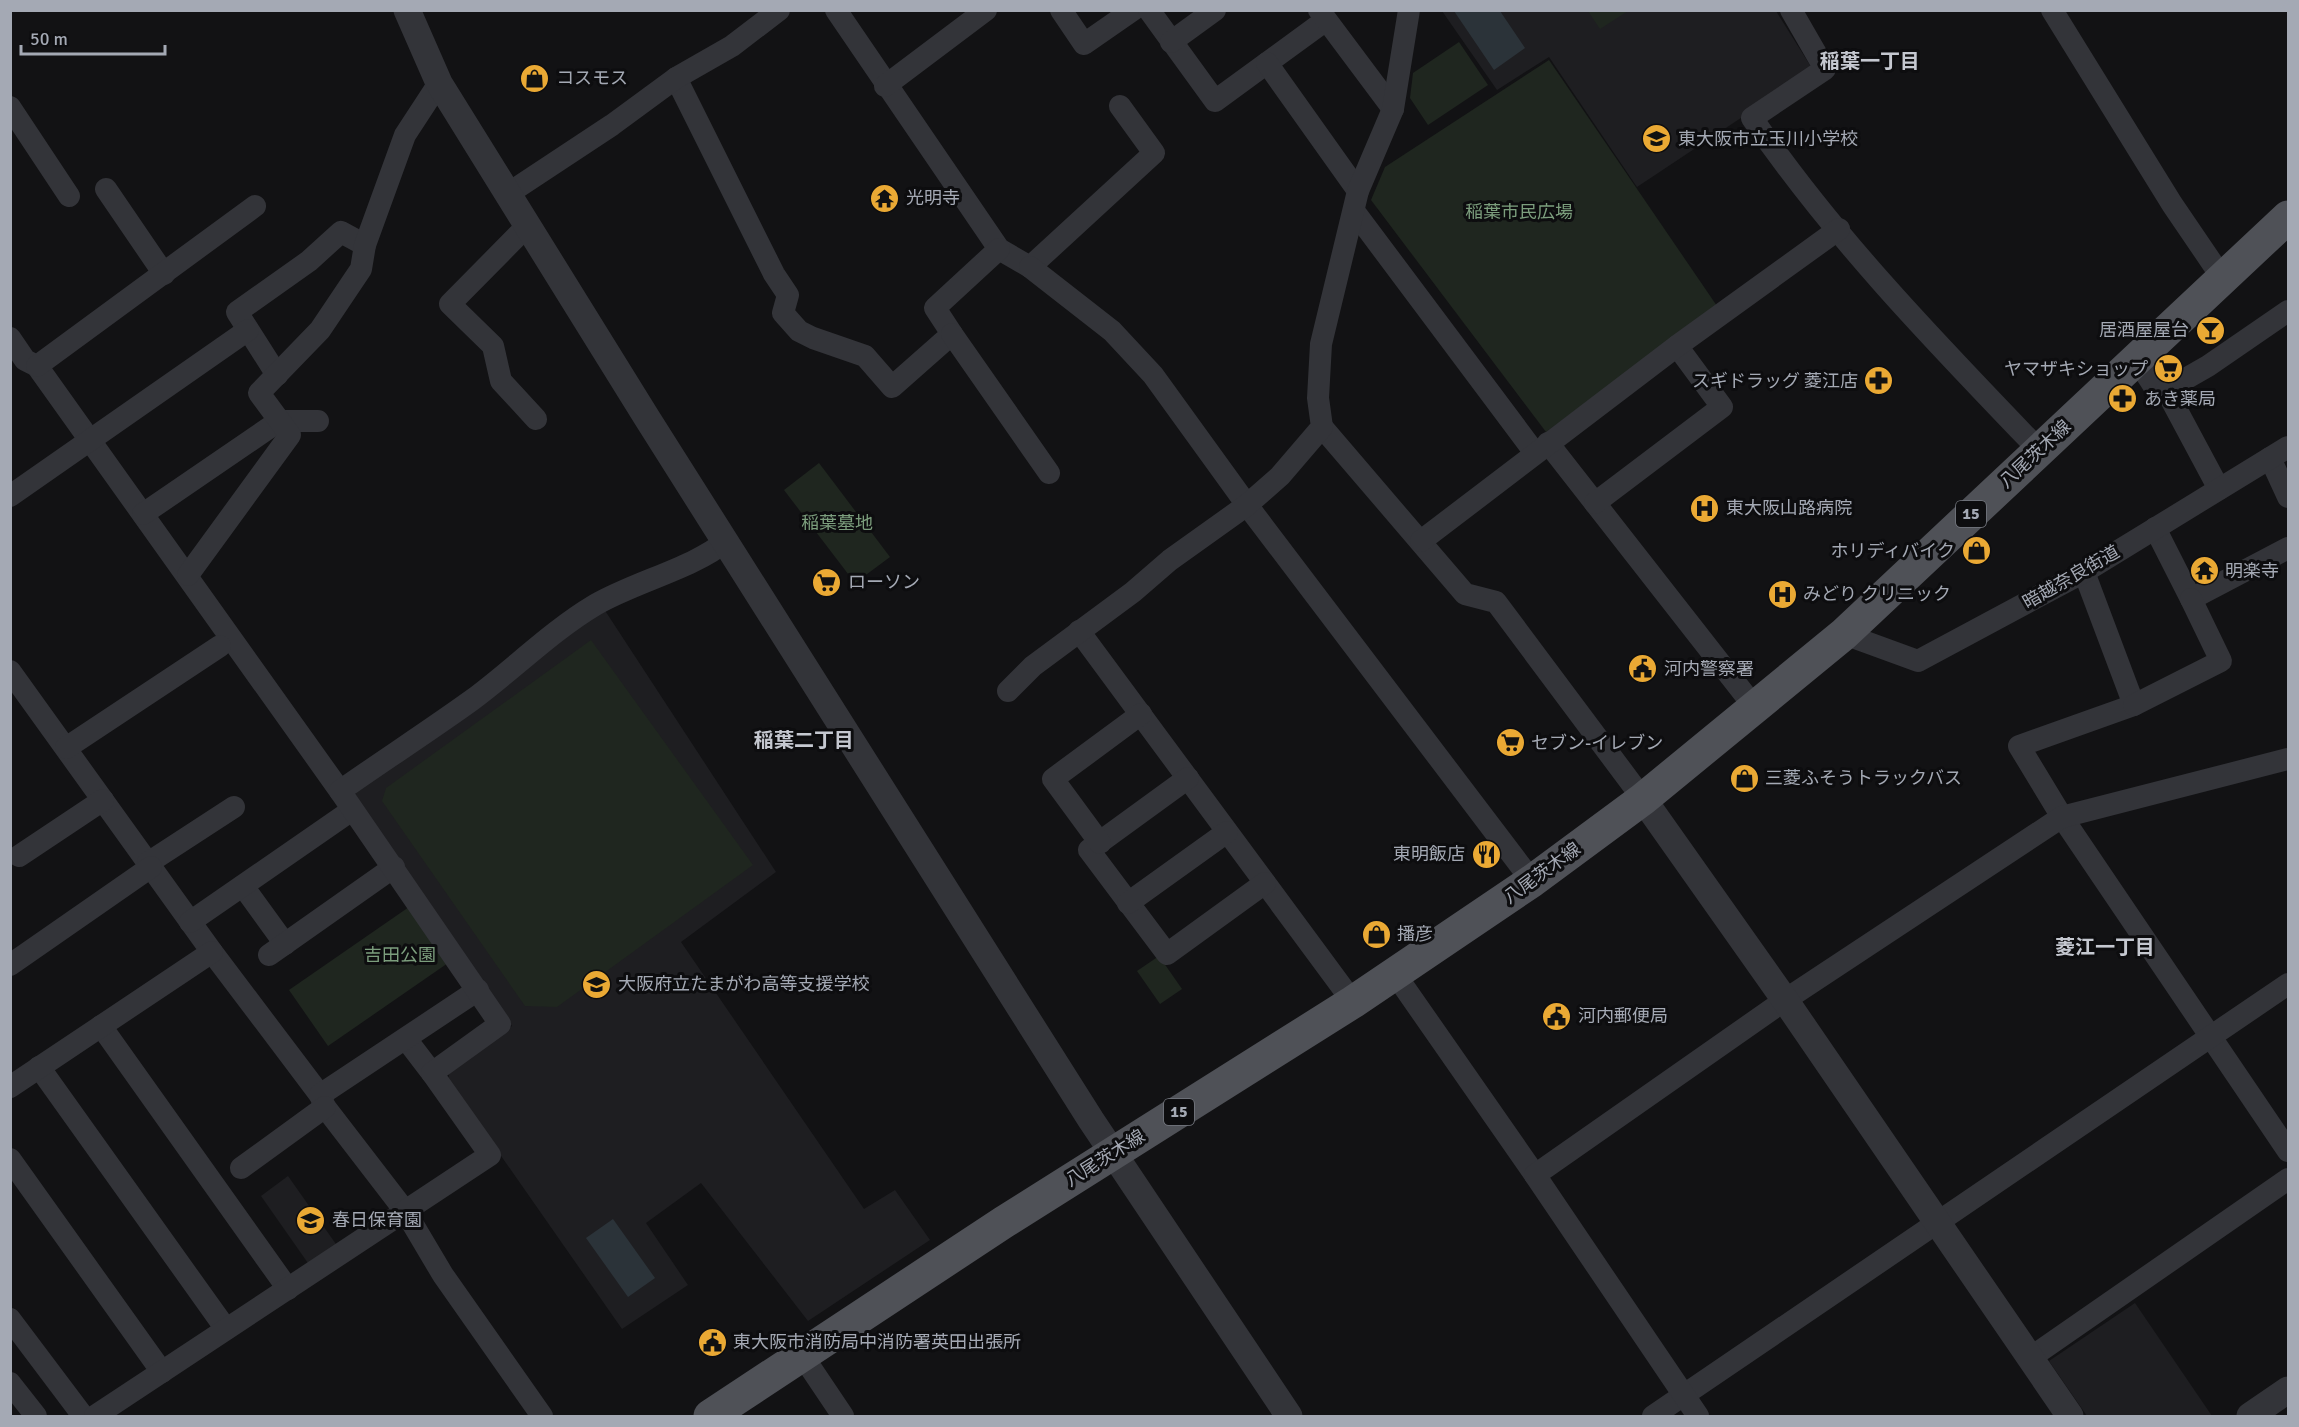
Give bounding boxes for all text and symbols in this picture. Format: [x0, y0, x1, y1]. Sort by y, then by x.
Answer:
scale bar [21, 18, 165, 56]
text: 50 m [30, 28, 68, 50]
district label: 稲葉一丁目 [1820, 49, 1920, 74]
shop icon: コスモス [519, 62, 551, 94]
place label: コスモス [556, 67, 628, 89]
school or university icon: 東大阪市立玉川小学校 [1641, 123, 1673, 155]
place label: 東大阪市立玉川小学校 [1678, 128, 1858, 150]
temple icon: 光明寺 [869, 182, 901, 214]
place label: 光明寺 [906, 187, 960, 209]
park label: 稲葉市民広場 [1465, 201, 1573, 223]
bar icon: 居酒屋屋台 [2194, 314, 2226, 346]
place label: 居酒屋屋台 [2099, 319, 2189, 341]
supermarket icon: ヤマザキショップ [2153, 353, 2185, 385]
place label: ヤマザキショップ [2004, 358, 2148, 380]
pharmacy icon: スギドラッグ 菱江店 [1863, 365, 1895, 397]
place label: スギドラッグ 菱江店 [1692, 370, 1858, 392]
pharmacy icon: あき薬局 [2107, 383, 2139, 415]
place label: あき薬局 [2144, 388, 2216, 410]
street label: 八尾茨木線 [1995, 415, 2075, 493]
hospital icon: 東大阪山路病院 [1689, 492, 1721, 524]
place label: 東大阪山路病院 [1726, 497, 1852, 519]
road number: 15 [1956, 501, 1986, 527]
park label: 稲葉墓地 [801, 512, 873, 534]
shop icon: ホリディバイク [1960, 535, 1992, 567]
place label: ホリディバイク [1831, 540, 1955, 562]
street label: 暗越奈良街道 [2019, 540, 2123, 614]
temple icon: 明楽寺 [2188, 555, 2220, 587]
place label: 明楽寺 [2225, 560, 2279, 582]
supermarket icon: ローソン [811, 566, 843, 598]
place label: ローソン [848, 571, 920, 593]
hospital icon: みどり クリニック [1766, 578, 1798, 610]
place label: みどり クリニック [1803, 583, 1951, 605]
public building icon: 河内警察署 [1627, 653, 1659, 685]
place label: 河内警察署 [1664, 658, 1754, 680]
supermarket icon: セブン-イレブン [1494, 727, 1526, 759]
district label: 稲葉二丁目 [754, 728, 854, 753]
place label: セブン-イレブン [1531, 732, 1663, 754]
shop icon: 三菱ふそうトラックバス [1728, 762, 1760, 794]
place label: 三菱ふそうトラックバス [1765, 767, 1962, 789]
restaurant icon: 東明飯店 [1470, 838, 1502, 870]
street label: 八尾茨木線 [1499, 838, 1585, 908]
place label: 東明飯店 [1393, 843, 1465, 865]
shop icon: 播彦 [1360, 918, 1392, 950]
place label: 播彦 [1397, 923, 1433, 945]
district label: 菱江一丁目 [2055, 935, 2155, 960]
park label: 吉田公園 [364, 944, 436, 966]
school or university icon: 大阪府立たまがわ高等支援学校 [581, 968, 613, 1000]
place label: 大阪府立たまがわ高等支援学校 [618, 973, 869, 995]
public building icon: 河内郵便局 [1541, 1000, 1573, 1032]
place label: 河内郵便局 [1578, 1005, 1668, 1027]
road number: 15 [1164, 1099, 1194, 1125]
street label: 八尾茨木線 [1061, 1125, 1149, 1191]
school or university icon: 春日保育園 [295, 1204, 327, 1236]
place label: 春日保育園 [332, 1209, 422, 1231]
public building icon: 東大阪市消防局中消防署英田出張所 [696, 1326, 728, 1358]
place label: 東大阪市消防局中消防署英田出張所 [733, 1331, 1021, 1353]

